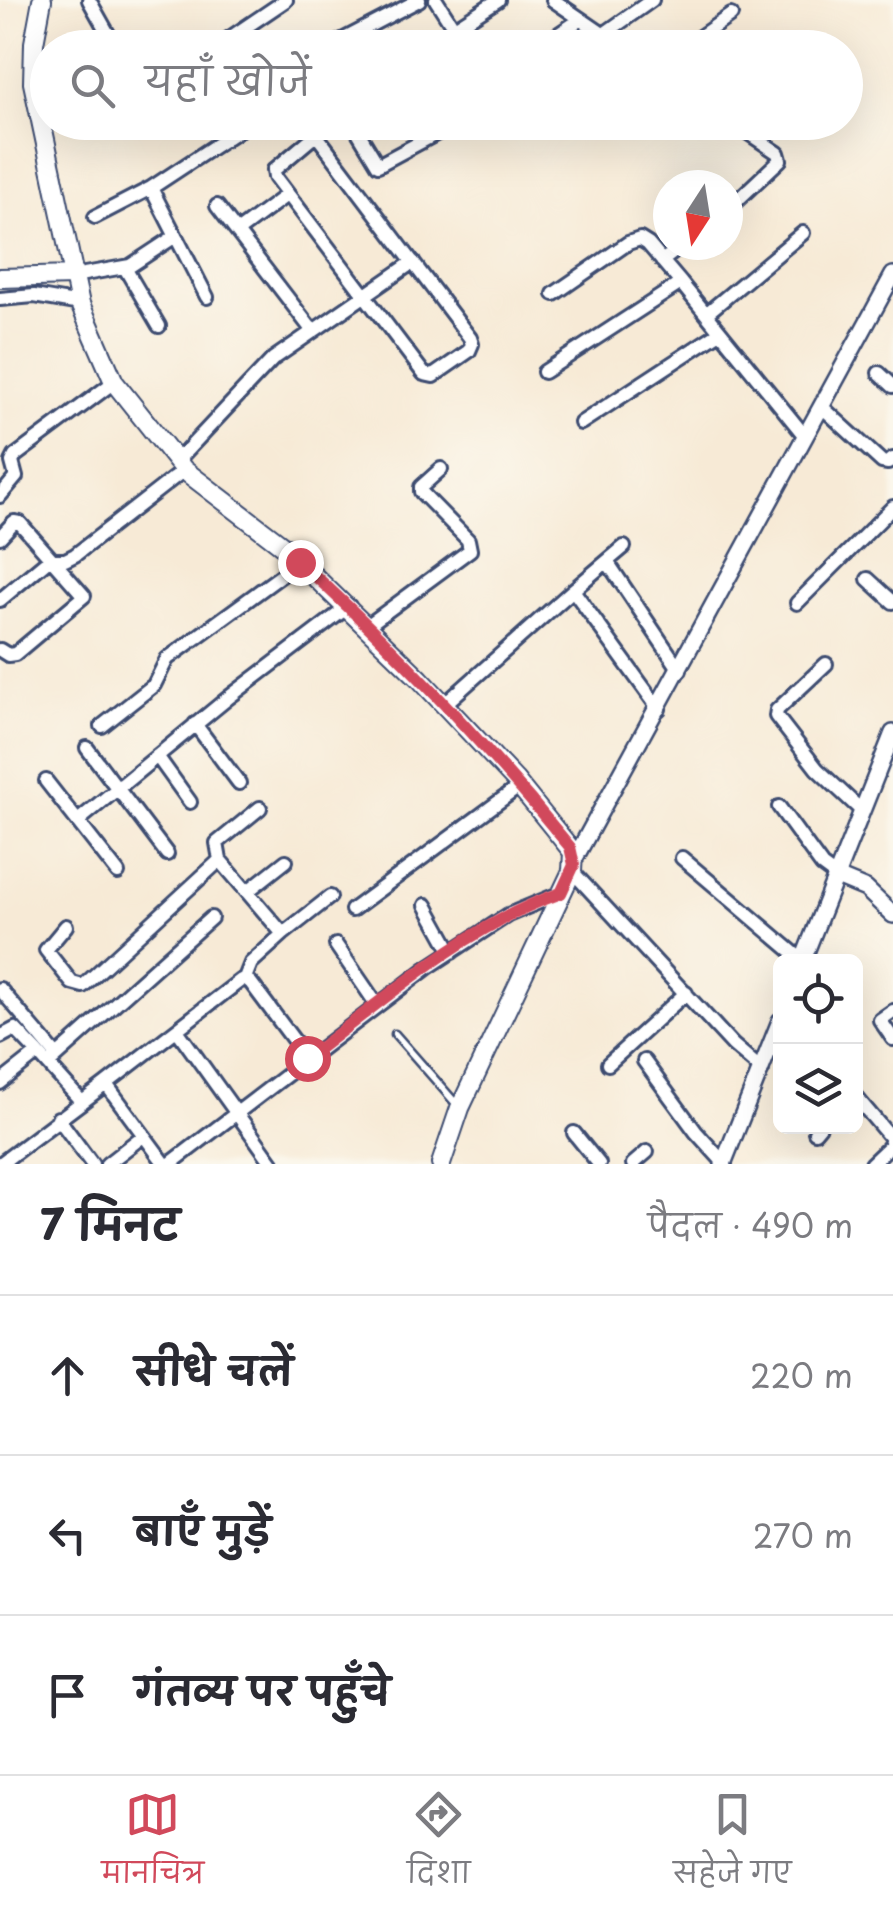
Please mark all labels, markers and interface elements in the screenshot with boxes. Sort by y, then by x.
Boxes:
search box [30,30,863,140]
text: यहाँ खोजें [145,51,311,108]
icon: search [65,58,120,113]
north arrow [653,170,743,260]
route end [278,540,324,586]
map controls [773,954,863,1134]
button: locate [773,954,863,1044]
route start [285,1036,331,1082]
button: layers [773,1044,863,1134]
text: 7 मिनट [40,1191,180,1254]
text: पैदल · 490 m [648,1201,853,1249]
text: सीधे चलें [135,1341,293,1398]
icon: ahead [40,1348,95,1403]
text: 220 m [750,1351,853,1399]
text: बाएँ मुड़ें [135,1501,271,1558]
icon: left [40,1508,95,1563]
text: 270 m [753,1511,853,1559]
text: गंतव्य पर पहुँचे [135,1661,390,1718]
icon: arrive [40,1668,95,1723]
tab: मानचित्र [101,1787,204,1904]
tab: दिशा [407,1787,471,1904]
tab: सहेजे गए [673,1787,792,1904]

